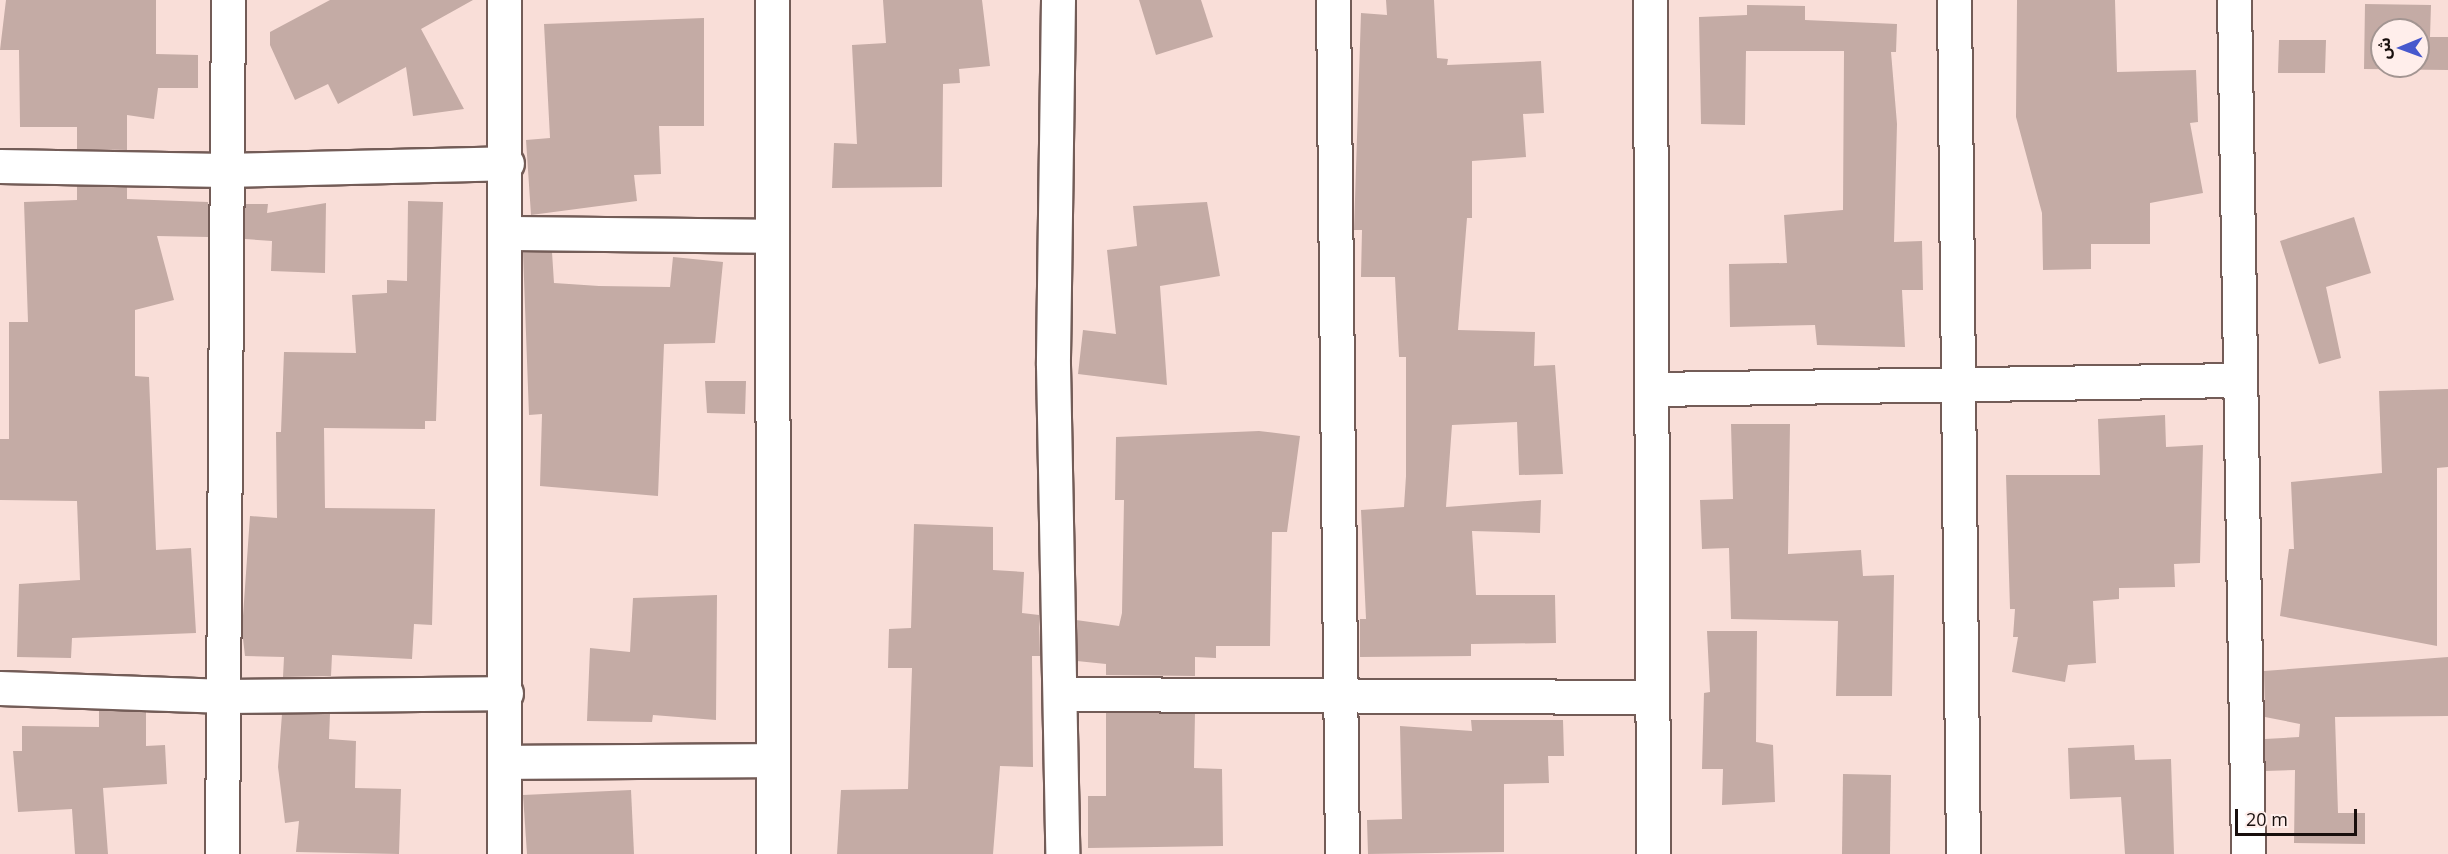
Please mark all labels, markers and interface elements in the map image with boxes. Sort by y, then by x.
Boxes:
north arrow [2370,18,2430,78]
text: ش [2373,37,2395,59]
scale bar [2238,797,2360,835]
text: 20 m [2246,807,2288,831]

